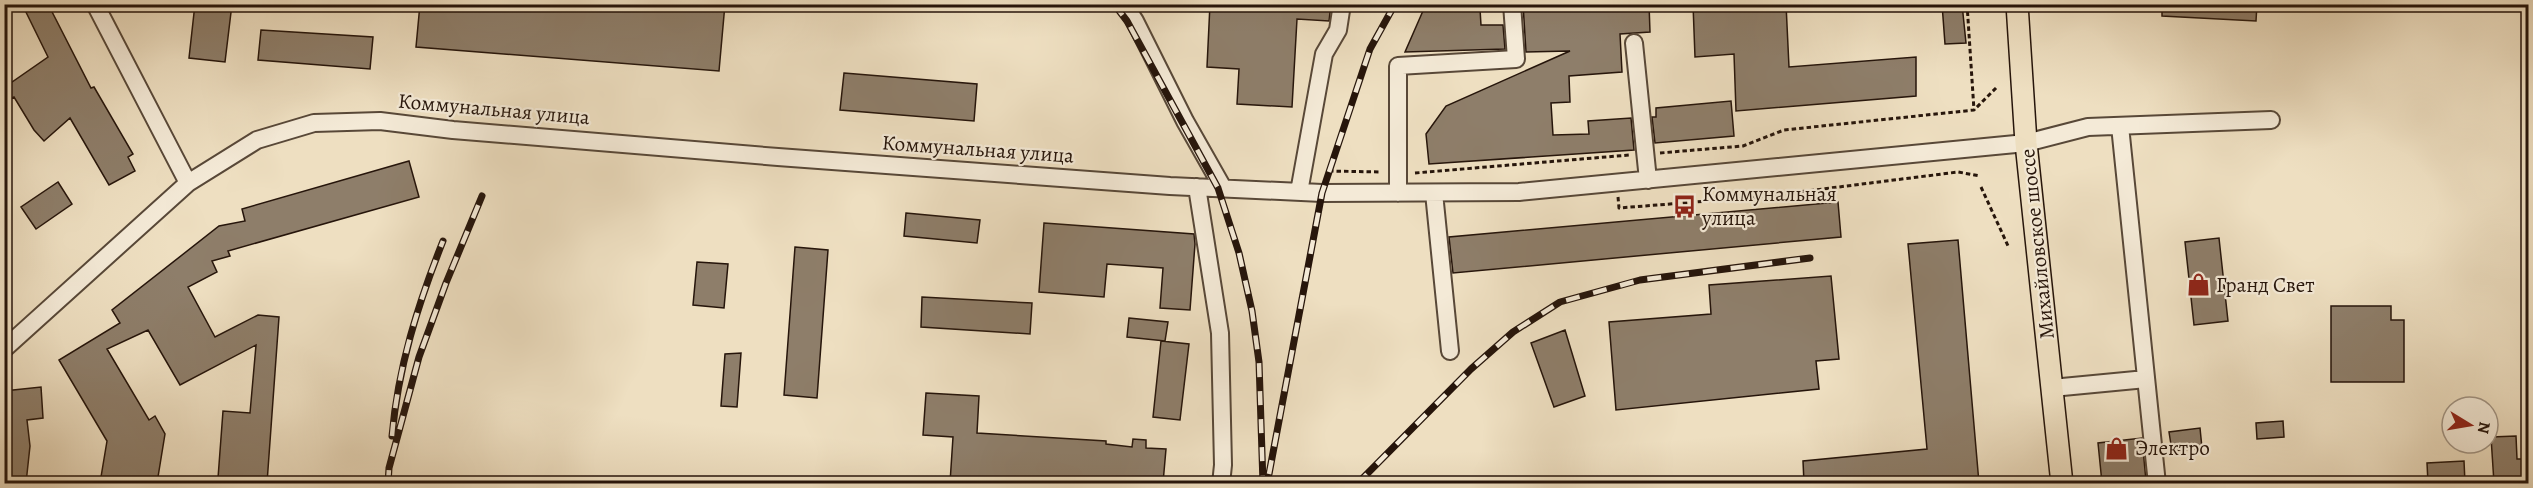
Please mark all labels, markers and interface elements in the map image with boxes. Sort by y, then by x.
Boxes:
street label: Коммунальная улица [397,87,591,131]
street label: Коммунальная улица [881,128,1075,170]
street label: Михайловское шоссе [2013,147,2061,341]
place label: Коммунальная улица [1701,180,1837,232]
bus stop icon: Коммунальная улица [1671,193,1697,219]
place label: Гранд Свет [2216,271,2315,299]
shop icon: Гранд Свет [2185,272,2211,298]
north arrow [2440,395,2500,455]
text: N [2472,420,2496,436]
place label: Электро [2135,434,2210,462]
shop icon: Электро [2104,435,2130,461]

